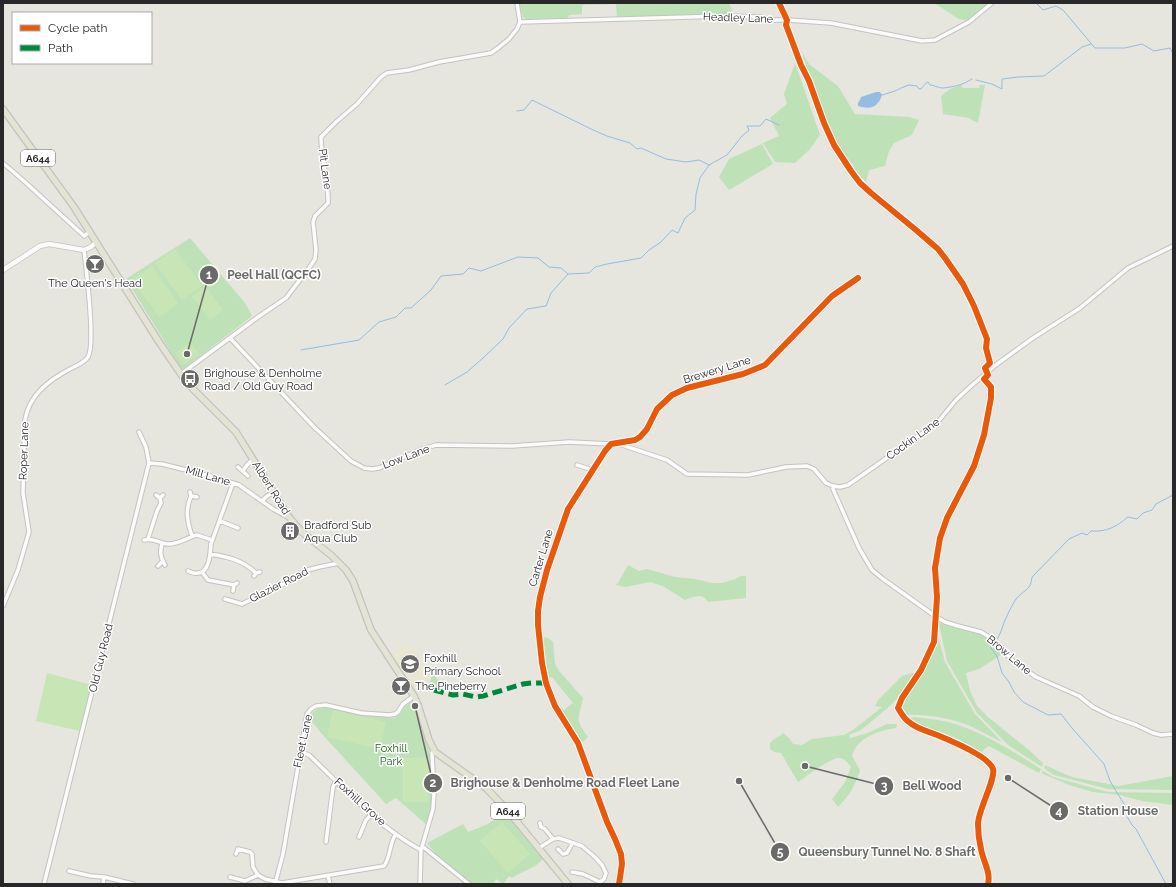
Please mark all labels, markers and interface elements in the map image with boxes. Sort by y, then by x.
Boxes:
street label: Headley Lane [703,10,774,26]
legend [12,12,152,64]
text: Cycle path [48,21,107,35]
text: Path [48,41,73,55]
street label: Pit Lane [316,148,334,191]
road number: A644 [21,150,55,166]
bar icon: The Queen's Head [84,253,106,275]
callout: Peel Hall (QCFC) [199,263,329,287]
text: 1 [206,268,212,282]
text: Peel Hall (QCFC) [227,268,321,282]
place label: The Queen's Head [48,277,142,290]
street label: Brewery Lane [682,353,753,386]
place label: Brighouse & Denholme Road / Old Guy Road [204,367,322,393]
bus stop icon: Brighouse & Denholme Road / Old Guy Road [179,368,201,390]
street label: Cockin Lane [884,415,943,463]
street label: Roper Lane [16,421,32,480]
street label: Low Lane [381,442,432,472]
street label: Albert Road [249,459,293,517]
street label: Mill Lane [184,463,232,489]
place label: Bradford Sub Aqua Club [304,519,372,545]
building icon: Bradford Sub Aqua Club [279,520,301,542]
street label: Carter Lane [526,527,556,588]
street label: Glazier Road [248,565,311,605]
street label: Old Guy Road [86,622,116,694]
street label: Brow Lane [984,633,1034,678]
place label: Foxhill Primary School [424,652,501,678]
school or university icon: Foxhill Primary School [399,653,421,675]
bar icon: The Pineberry [390,675,412,697]
place label: The Pineberry [415,680,486,693]
street label: Fleet Lane [291,713,315,769]
park label: Foxhill Park [375,742,407,768]
callout: Brighouse & Denholme Road Fleet Lane [423,771,688,795]
callout: Bell Wood [874,774,970,798]
street label: Foxhill Grove [331,775,389,829]
text: 2 [430,776,437,790]
text: Brighouse & Denholme Road Fleet Lane [451,776,679,790]
text: 3 [881,779,888,793]
text: Bell Wood [902,779,962,793]
callout: Station House [1049,799,1166,823]
road number: A644 [491,803,525,819]
text: 4 [1056,804,1063,818]
text: Station House [1078,804,1158,818]
callout: Queensbury Tunnel No. 8 Shaft [770,840,984,864]
text: 5 [777,845,784,859]
text: Queensbury Tunnel No. 8 Shaft [798,845,976,859]

